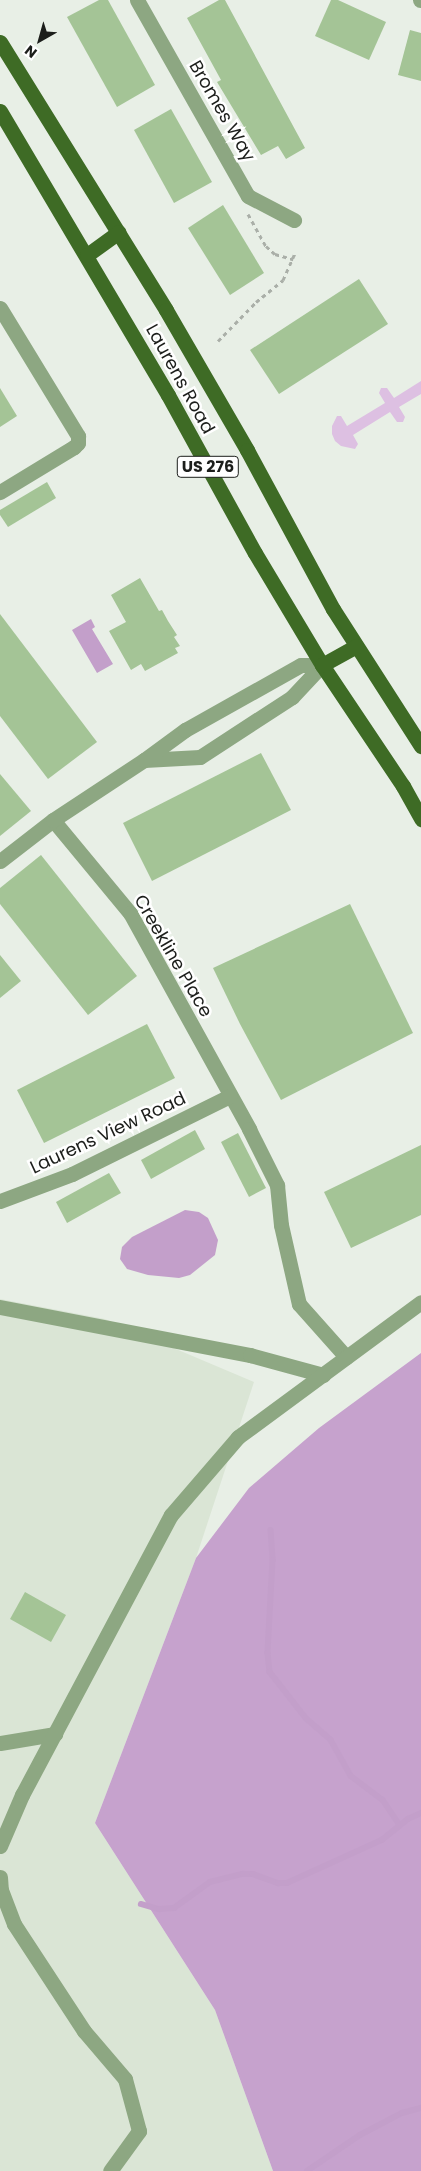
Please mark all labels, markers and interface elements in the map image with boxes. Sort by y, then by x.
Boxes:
north arrow [15,15,65,65]
text: N [20,41,41,63]
street label: Bromes Way [184,57,260,165]
street label: Laurens Road [141,320,219,438]
road number: US 276 [177,454,239,481]
street label: Creekline Place [129,891,217,1021]
street label: Laurens View Road [27,1087,189,1179]

